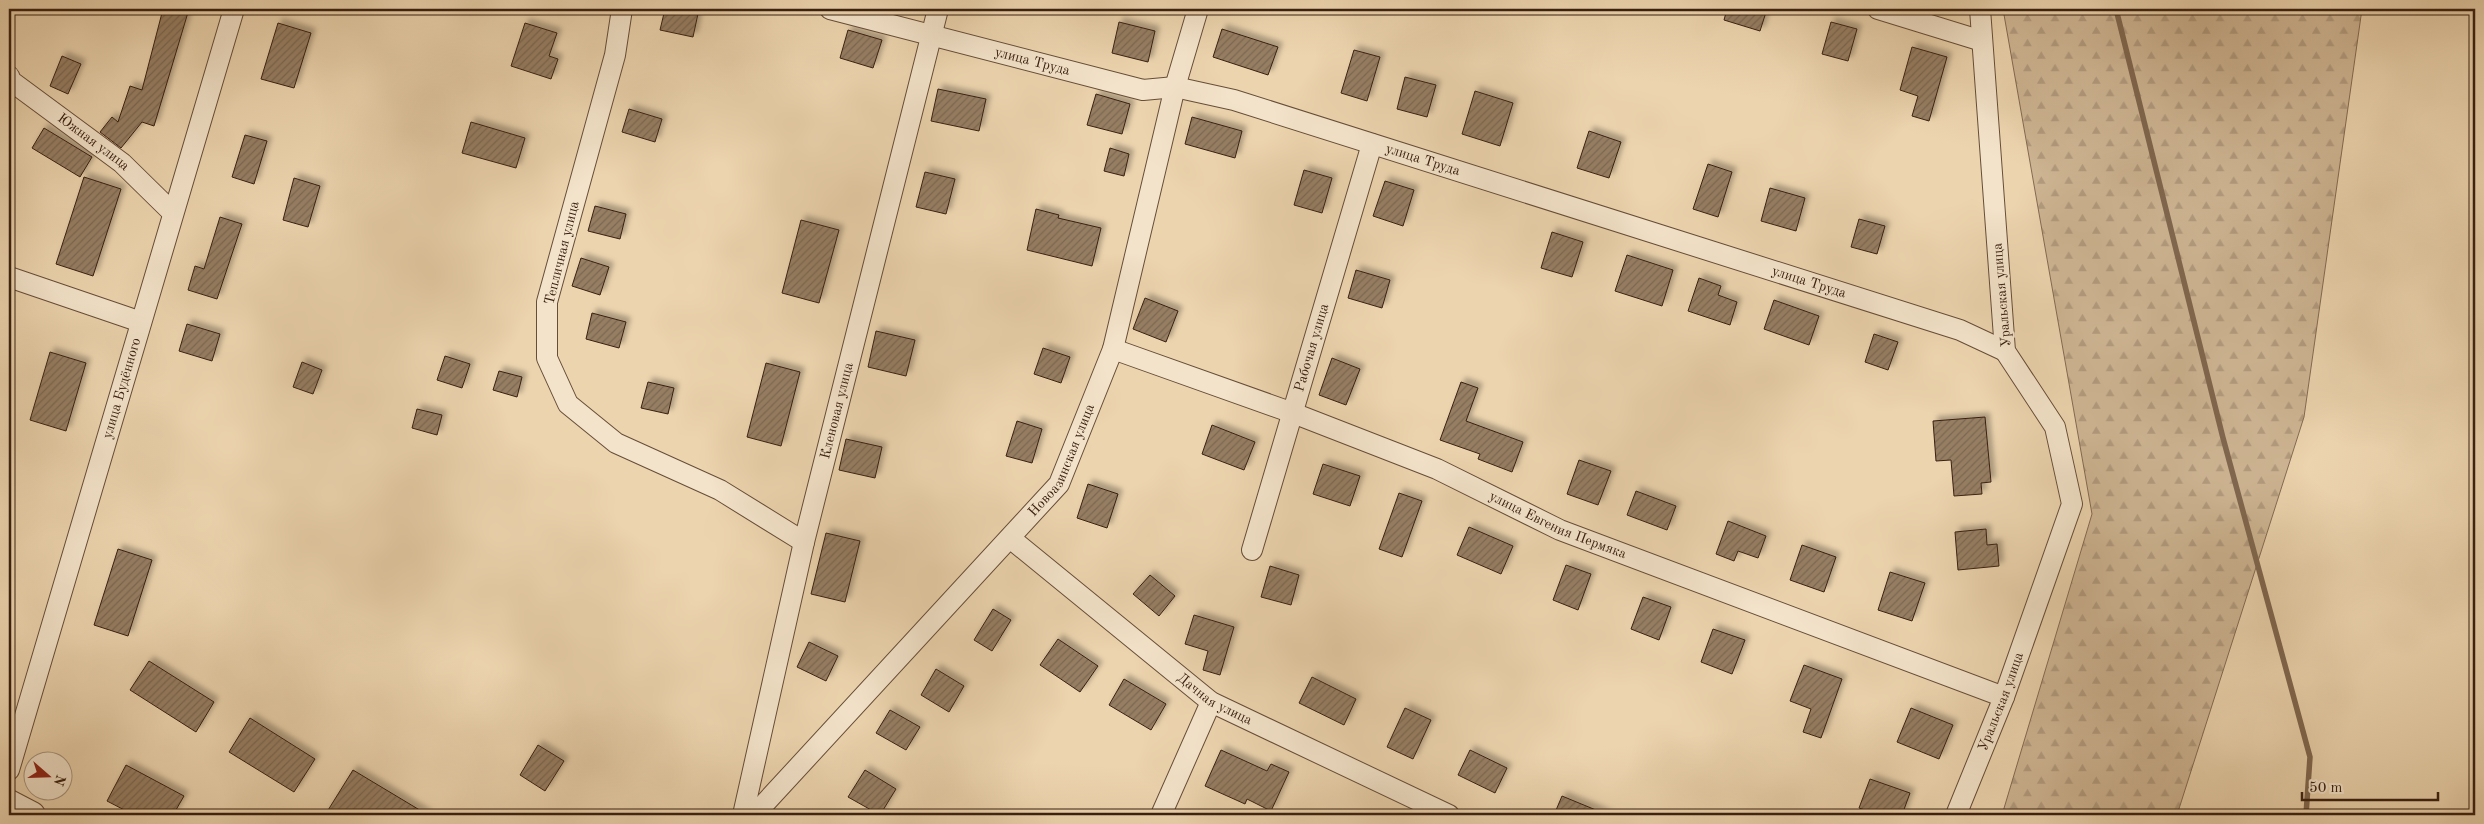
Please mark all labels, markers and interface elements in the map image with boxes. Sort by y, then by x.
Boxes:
street label: улица Труда [993,45,1072,78]
street label: Южная улица [55,111,132,173]
street label: улица Труда [1384,141,1462,178]
street label: Тепличная улица [542,200,582,306]
street label: Уральская улица [1990,242,2014,348]
street label: улица Труда [1770,264,1848,301]
street label: Рабочая улица [1292,302,1331,393]
street label: улица Будённого [100,336,143,440]
street label: Кленовая улица [818,361,856,461]
street label: Новоазинская улица [1026,402,1097,519]
street label: улица Евгения Пермяка [1487,489,1628,561]
street label: Уральская улица [1976,650,2026,753]
street label: Дачная улица [1174,670,1254,727]
north arrow [22,752,72,802]
scale bar [2302,769,2438,801]
text: N [51,773,68,788]
text: 50 m [2309,781,2343,796]

